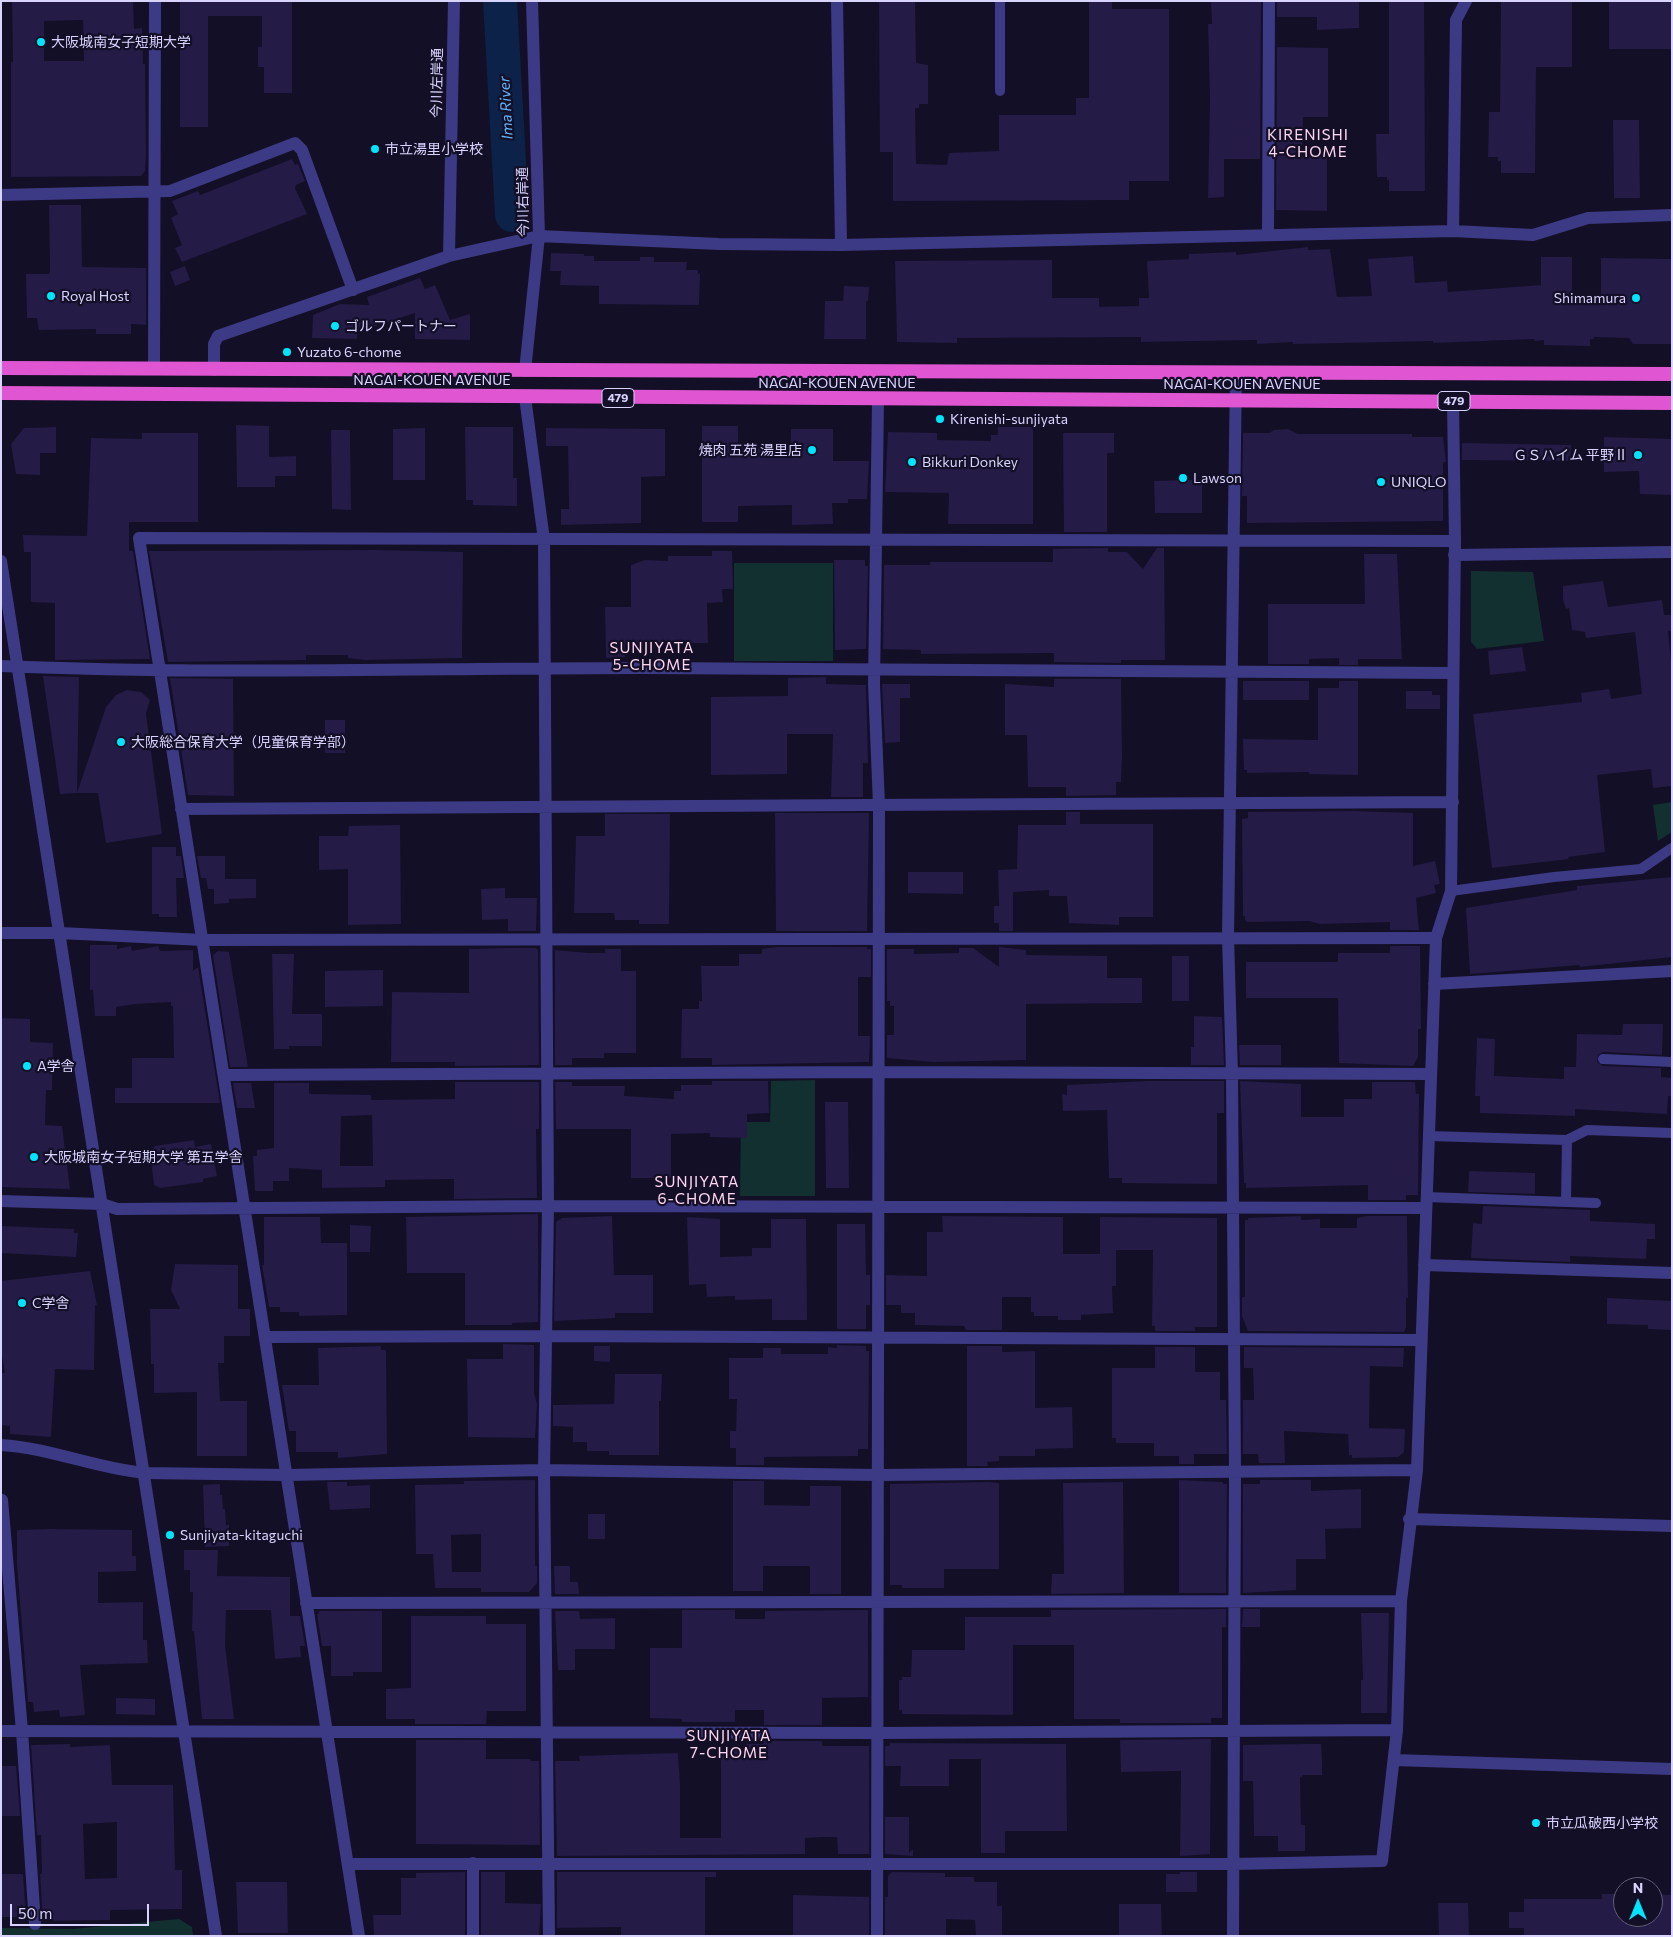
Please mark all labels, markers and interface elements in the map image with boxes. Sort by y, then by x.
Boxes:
place label: 大阪城南女子短期大学 [51,34,191,50]
marker: 大阪城南女子短期大学 [35,36,47,48]
street label: 今川左岸通 [428,48,446,118]
water label: Ima River [495,76,517,140]
district label: KIRENISHI 4-CHOME [1266,126,1350,161]
place label: 市立湯里小学校 [385,141,483,157]
marker: 市立湯里小学校 [369,143,381,155]
street label: 今川右岸通 [514,167,532,237]
place label: Royal Host [61,288,129,304]
marker: Royal Host [45,290,57,302]
place label: Shimamura [1554,290,1626,306]
marker: Shimamura [1630,292,1642,304]
place label: ゴルフパートナー [345,318,457,334]
marker: ゴルフパートナー [329,320,341,332]
place label: Yuzato 6-chome [297,344,401,360]
marker: Yuzato 6-chome [281,346,293,358]
street label: NAGAI-KOUEN AVENUE [353,372,511,388]
street label: NAGAI-KOUEN AVENUE [758,375,916,391]
street label: NAGAI-KOUEN AVENUE [1163,376,1321,392]
road number: 479 [602,388,634,408]
road number: 479 [1438,392,1470,411]
place label: Kirenishi-sunjiyata [950,411,1068,427]
marker: Kirenishi-sunjiyata [934,413,946,425]
place label: 焼肉 五苑 湯里店 [699,442,802,458]
marker: 焼肉 五苑 湯里店 [806,444,818,456]
place label: ＧＳハイム 平野Ⅱ [1513,447,1628,463]
marker: ＧＳハイム 平野Ⅱ [1632,449,1644,461]
place label: Bikkuri Donkey [922,454,1018,470]
marker: Bikkuri Donkey [906,456,918,468]
place label: Lawson [1193,470,1242,486]
marker: Lawson [1177,472,1189,484]
place label: UNIQLO [1391,474,1446,490]
marker: UNIQLO [1375,476,1387,488]
district label: SUNJIYATA 5-CHOME [608,639,696,674]
place label: 大阪総合保育大学（児童保育学部） [131,734,355,750]
marker: 大阪総合保育大学（児童保育学部） [115,736,127,748]
place label: A学舎 [37,1058,75,1074]
marker: A学舎 [21,1060,33,1072]
place label: 大阪城南女子短期大学 第五学舎 [44,1149,243,1165]
marker: 大阪城南女子短期大学 第五学舎 [28,1151,40,1163]
district label: SUNJIYATA 6-CHOME [653,1173,741,1208]
place label: C学舎 [32,1295,70,1311]
marker: C学舎 [16,1297,28,1309]
place label: Sunjiyata-kitaguchi [180,1527,303,1543]
marker: Sunjiyata-kitaguchi [164,1529,176,1541]
district label: SUNJIYATA 7-CHOME [685,1727,773,1762]
place label: 市立瓜破西小学校 [1546,1815,1658,1831]
marker: 市立瓜破西小学校 [1530,1817,1542,1829]
north arrow [1613,1877,1663,1927]
text: N [1633,1879,1643,1896]
scale bar [12,1894,151,1926]
text: 50 m [18,1904,52,1922]

